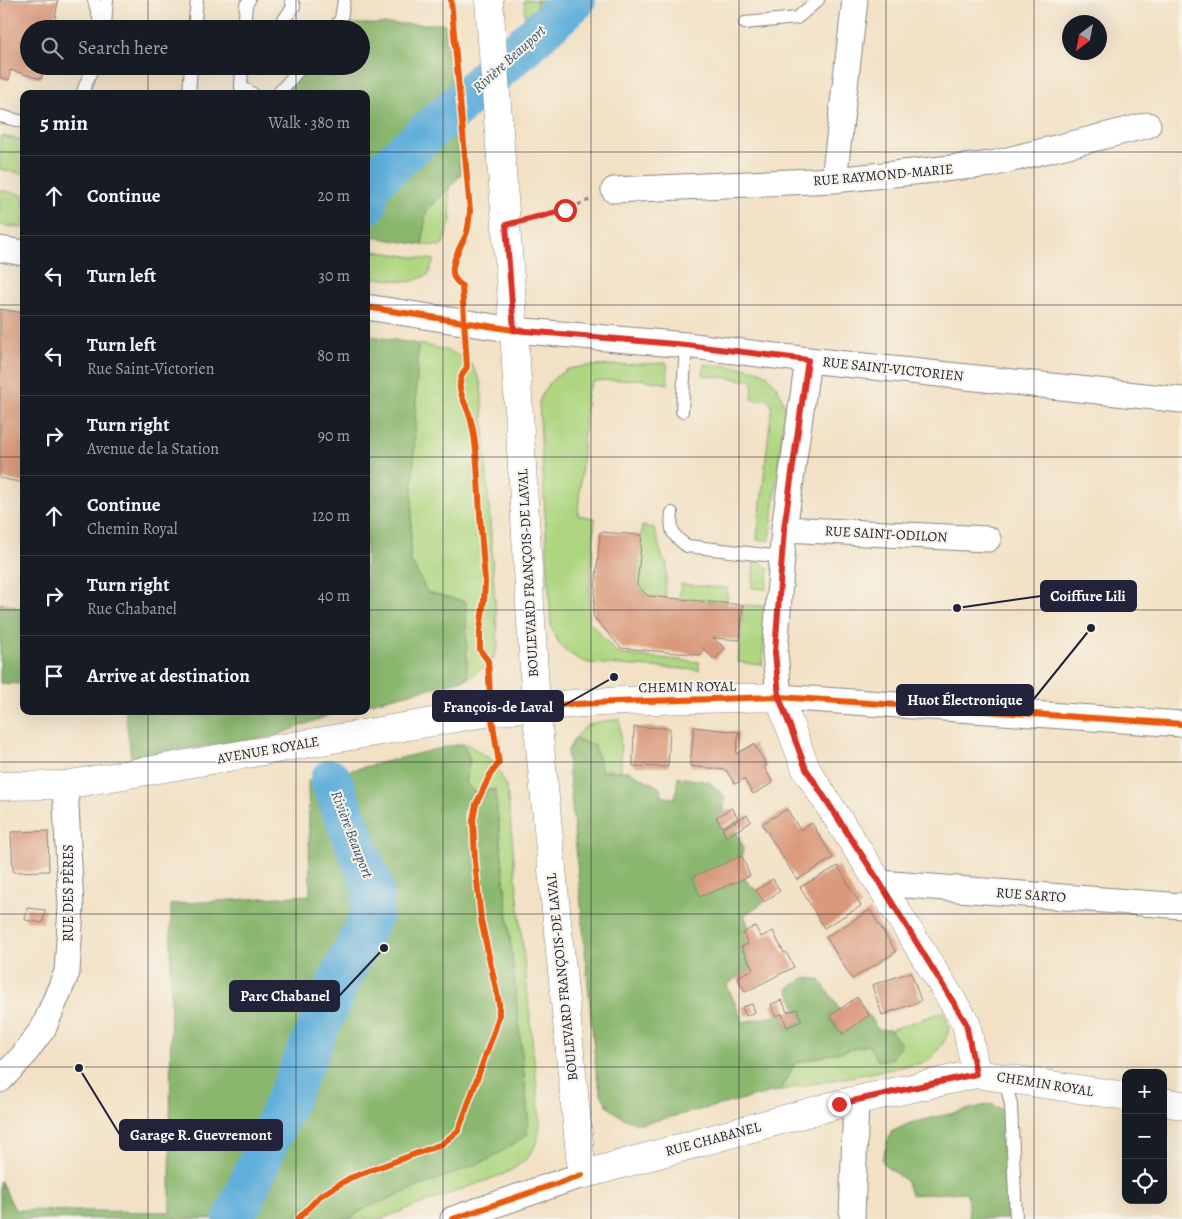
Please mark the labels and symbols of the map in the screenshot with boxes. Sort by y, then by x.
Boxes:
north arrow [1062,15,1107,60]
water label: Rivière Beauport [468,20,550,97]
street label: RUE RAYMOND-MARIE [812,159,954,191]
route start [554,199,577,222]
street label: RUE SAINT-VICTORIEN [822,352,964,386]
street label: BOULEVARD FRANÇOIS-DE LAVAL [513,467,543,678]
street label: RUE SAINT-ODILON [824,521,948,547]
callout: Coiffure Lili [1041,581,1136,611]
text: Coiffure Lili [1050,586,1126,606]
street label: CHEMIN ROYAL [638,677,737,697]
callout: Huot Électronique [897,685,1033,715]
text: Huot Électronique [907,690,1023,710]
callout: François-de Laval [433,691,563,721]
text: François-de Laval [443,697,553,717]
street label: AVENUE ROYALE [215,732,320,768]
water label: Rivière Beauport [326,788,378,881]
street label: RUE DES PÈRES [59,844,78,942]
street label: BOULEVARD FRANÇOIS-DE LAVAL [542,871,582,1082]
street label: RUE SARTO [995,883,1067,907]
callout: Parc Chabanel [230,981,339,1011]
text: Parc Chabanel [240,986,330,1006]
street label: CHEMIN ROYAL [995,1067,1095,1101]
route end [828,1093,851,1116]
street label: RUE CHABANEL [663,1117,764,1161]
callout: Garage R. Guevremont [120,1120,282,1150]
text: Garage R. Guevremont [130,1125,272,1145]

